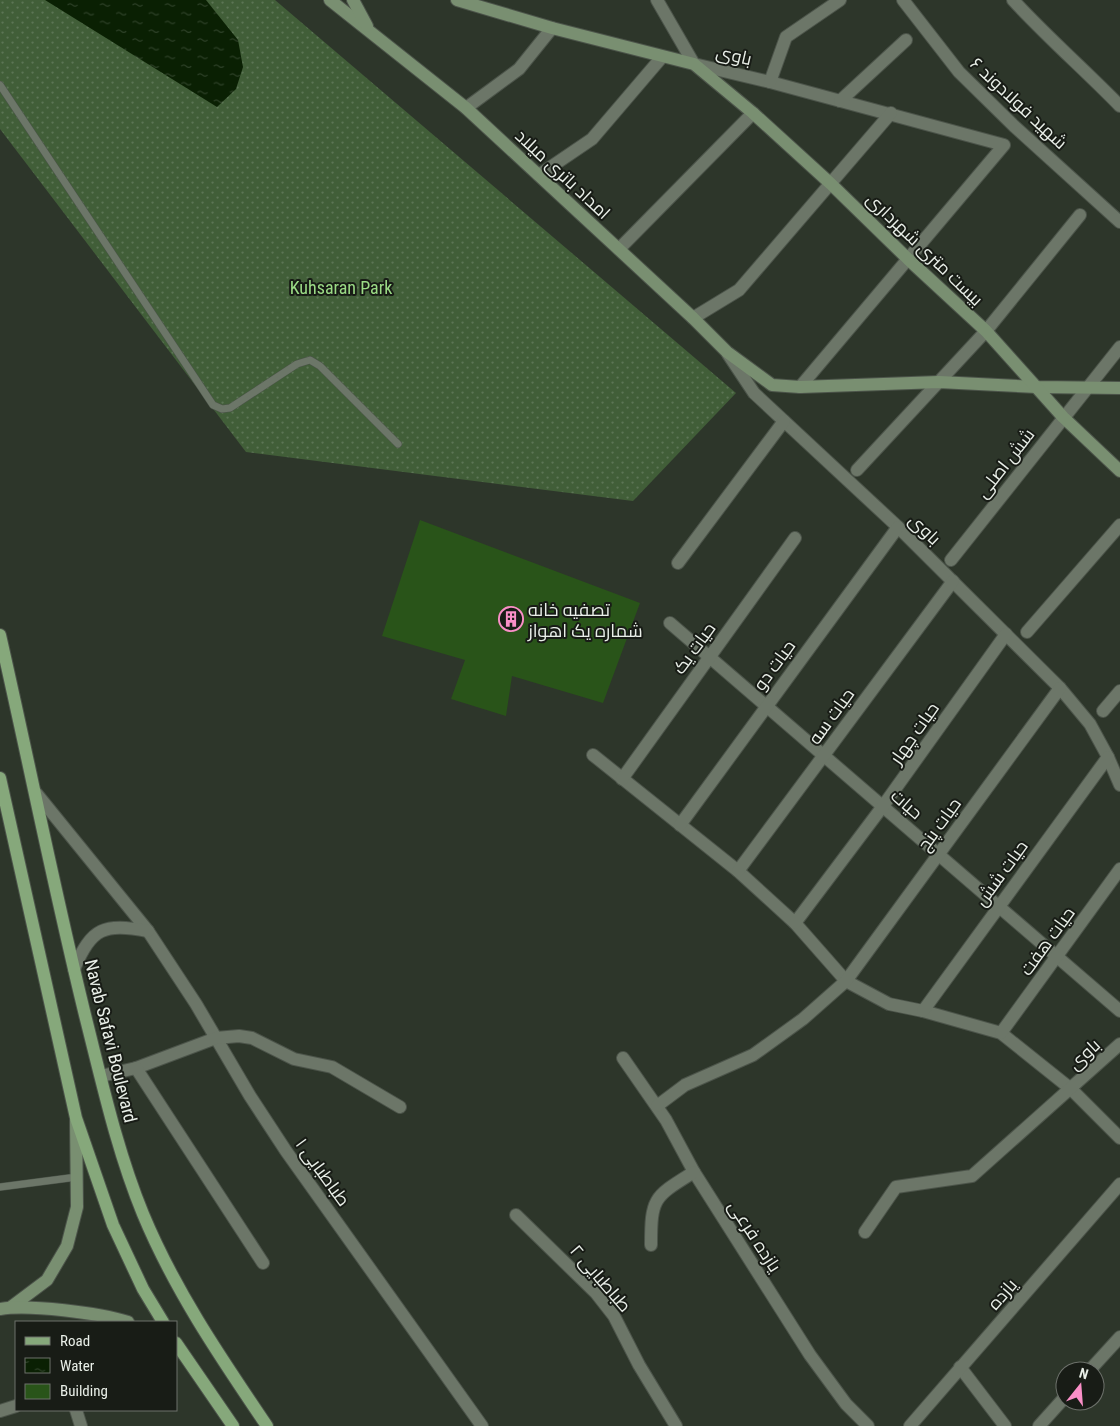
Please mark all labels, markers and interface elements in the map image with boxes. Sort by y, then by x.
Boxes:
street label: باوی [714,41,754,70]
street label: شهید فولادوند ۶ [966,53,1072,154]
street label: امداد باتری میلاد [511,125,615,224]
street label: بیست متری شهرداری [862,188,988,311]
park label: Kuhsaran Park [290,277,392,298]
street label: شش اصلی [971,424,1039,503]
street label: باوی [904,509,945,550]
place label: تصفیه خانه شماره یک اهواز [527,599,643,642]
building icon: تصفیه خانه شماره یک اهواز [498,606,524,632]
street label: حیات یک [668,618,720,678]
street label: حیات دو [749,636,800,695]
street label: حیات سه [804,684,858,748]
street label: حیات چهار [885,698,945,770]
street label: حیات [887,785,927,823]
street label: حیات پنج [913,793,967,856]
street label: حیات شش [970,836,1033,911]
street label: حیات هفت [1015,903,1079,979]
street label: Navab Safavi Boulevard [81,957,141,1125]
street label: باوی [1064,1034,1105,1075]
street label: طباطبایی ۱ [291,1134,355,1210]
street label: یازده فرعی [723,1196,786,1276]
street label: طباطبایی ۲ [565,1240,636,1317]
street label: یازده [983,1274,1022,1314]
legend [15,1321,178,1411]
text: Road [60,1332,90,1350]
text: Water [60,1357,95,1375]
north arrow [1055,1361,1105,1411]
text: N [1077,1365,1090,1382]
text: Building [60,1382,108,1400]

